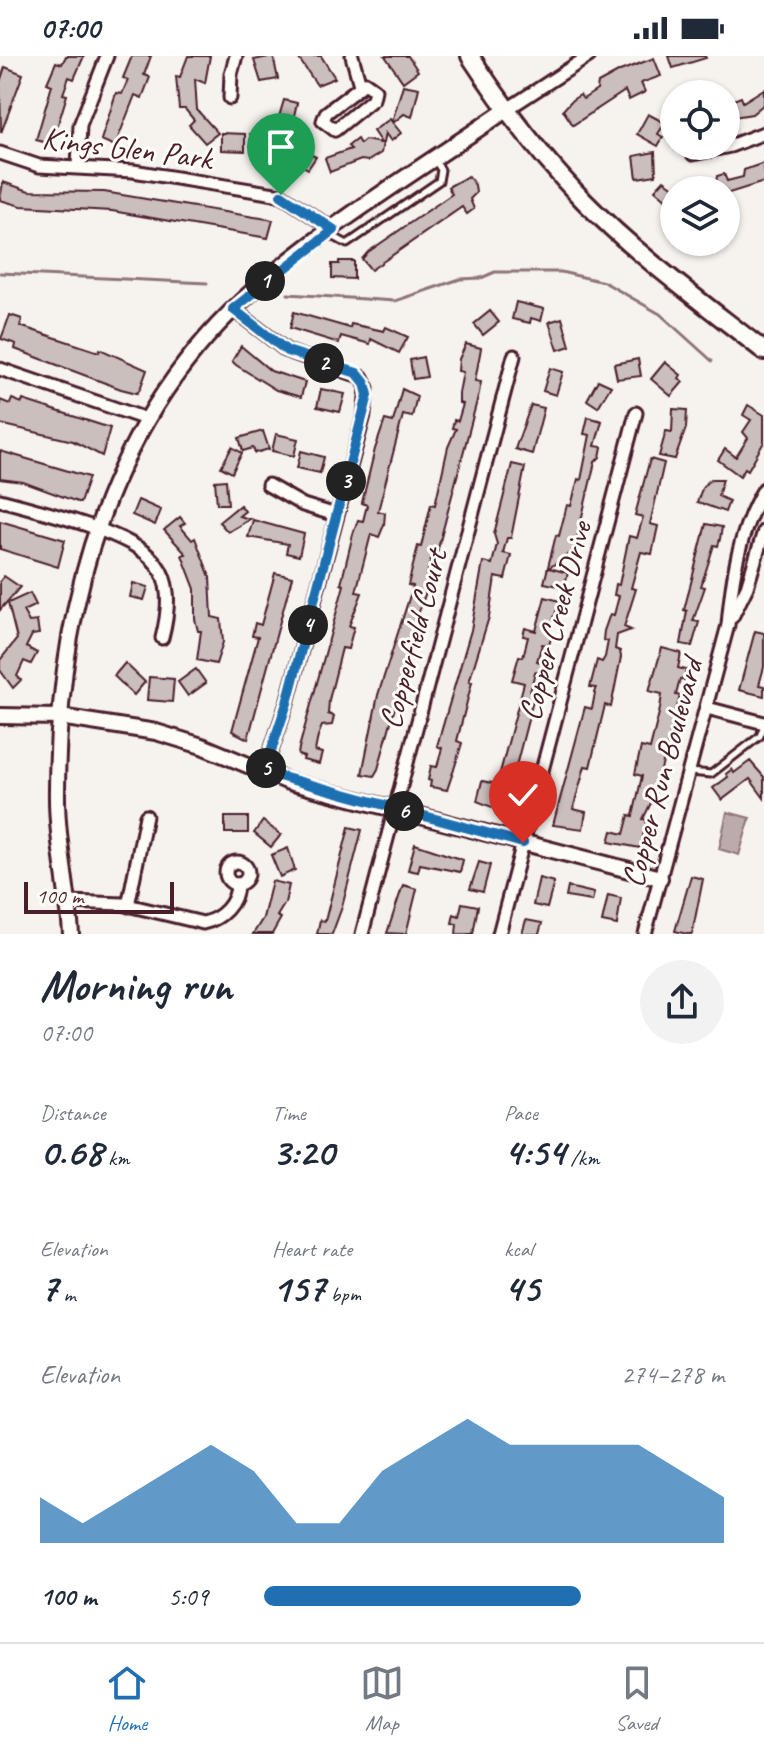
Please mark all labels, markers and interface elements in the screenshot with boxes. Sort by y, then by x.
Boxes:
text: 07:00 [40,9,100,47]
map controls [660,80,740,256]
button: locate [660,80,740,160]
pin [247,113,315,195]
street label: Kings Glen Park [40,117,216,179]
icon: arrive [259,125,303,169]
button: layers [660,176,740,256]
pin: 1 [245,261,285,301]
text: 1 [260,267,270,295]
pin: 2 [304,343,344,383]
text: 2 [319,349,329,377]
pin: 3 [326,461,366,501]
text: 3 [341,467,351,495]
street label: Copper Creek Drive [509,515,602,725]
street label: Copperfield Court [369,542,457,733]
pin: 4 [288,605,328,645]
text: 4 [303,611,313,639]
street label: Copper Run Boulevard [612,649,714,892]
pin: 5 [246,748,286,788]
text: 5 [261,754,271,782]
pin [489,761,557,843]
icon: check [501,773,545,817]
pin: 6 [384,791,424,831]
text: 6 [399,797,409,825]
scale bar [24,878,174,914]
text: 100 m [36,882,83,910]
text: Morning run [40,958,232,1013]
button: share [640,960,724,1044]
text: 07:00 [40,1016,92,1049]
text: Distance [40,1099,106,1127]
text: Time [272,1099,306,1127]
text: Pace [504,1099,538,1127]
text: 0.68 [40,1127,103,1177]
text: 3:20 [272,1127,334,1177]
text: 4:54 [504,1127,565,1177]
text: km [103,1144,130,1172]
text: /km [565,1144,599,1172]
text: Elevation [40,1235,108,1263]
text: Heart rate [272,1235,352,1263]
text: kcal [504,1235,533,1263]
text: 7 [40,1263,58,1313]
text: 157 [272,1263,325,1313]
text: 45 [504,1263,539,1313]
text: m [58,1280,76,1308]
text: bpm [325,1280,361,1308]
text: Elevation [40,1358,120,1391]
text: 274–278 m [621,1358,724,1391]
text: 100 m [40,1580,96,1613]
text: 5:09 [168,1580,208,1613]
tab: Home [105,1661,149,1737]
tab: Map [360,1661,404,1737]
tab: Saved [615,1661,659,1737]

